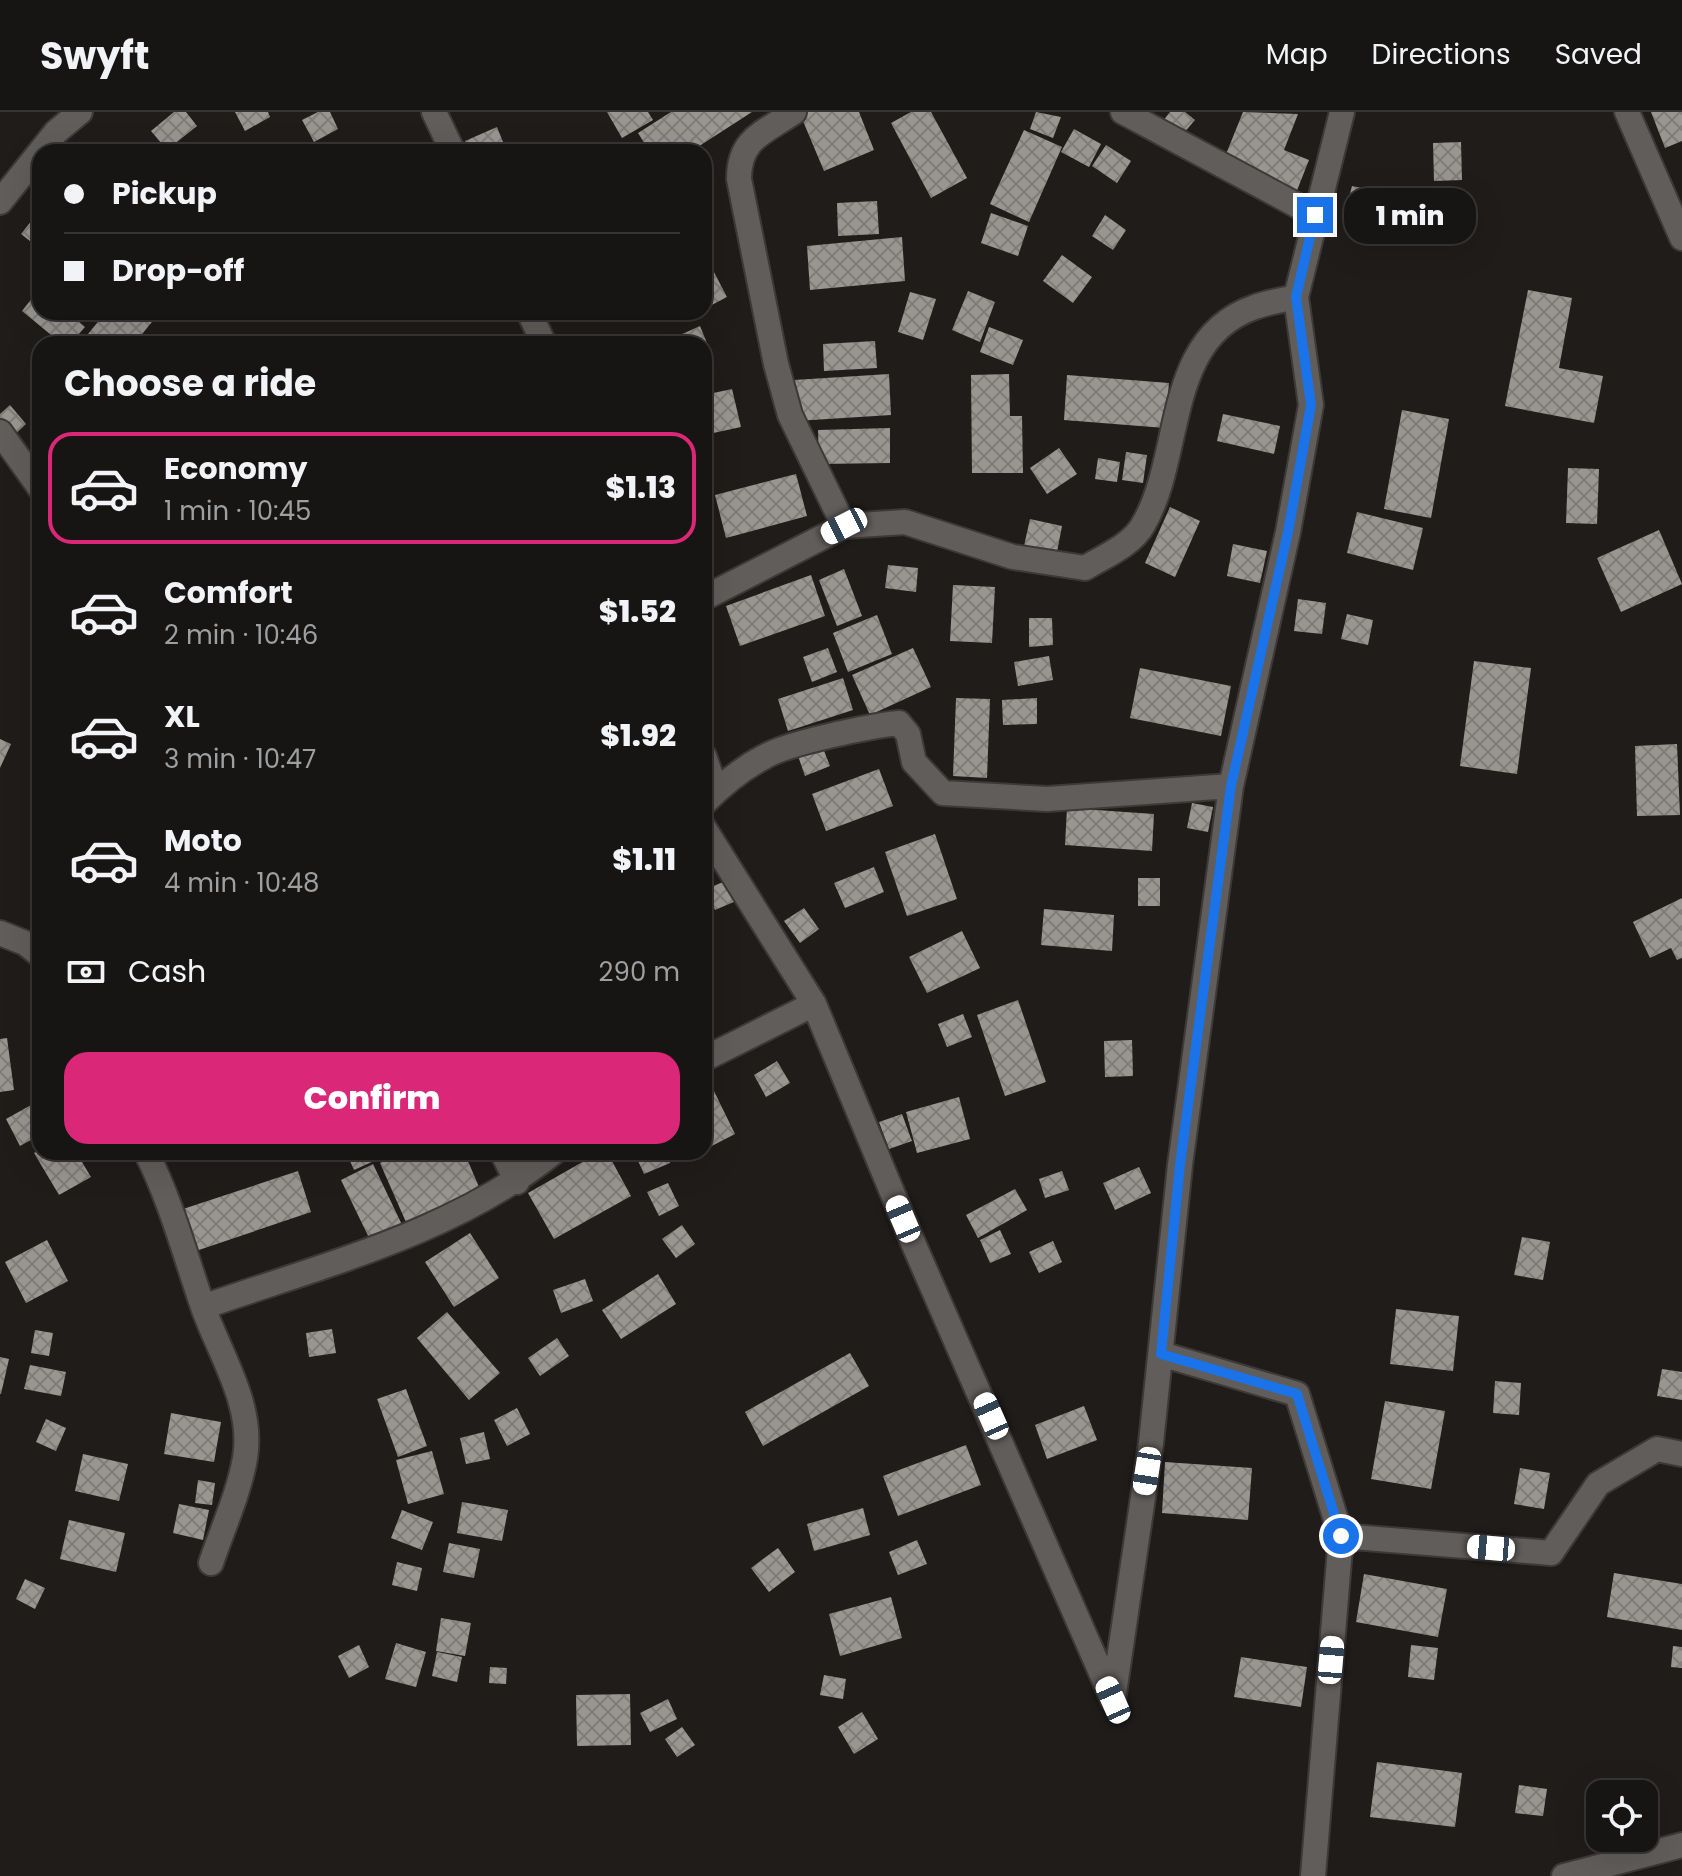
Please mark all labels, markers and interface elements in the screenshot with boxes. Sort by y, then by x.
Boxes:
text: Swyft [40,29,149,82]
text: Map [1266,35,1328,74]
text: Directions [1372,35,1511,74]
text: Saved [1555,35,1642,74]
text: Pickup [112,172,217,215]
callout: 1 min [1343,187,1475,243]
route end [1297,197,1333,233]
text: 1 min [1376,198,1444,234]
text: Drop-off [112,249,244,292]
text: Choose a ride [64,358,316,409]
text: Economy [164,447,308,490]
icon: car [68,452,140,524]
text: $1.13 [606,466,676,509]
text: 1 min · 10:45 [164,493,311,529]
car [817,504,871,548]
text: Comfort [164,571,293,614]
icon: car [68,576,140,648]
text: $1.52 [599,590,676,633]
text: 2 min · 10:46 [164,617,318,653]
text: XL [164,695,200,738]
icon: car [68,700,140,772]
text: $1.92 [600,714,676,757]
text: 3 min · 10:47 [164,741,316,777]
text: Moto [164,819,242,862]
icon: car [68,824,140,896]
text: $1.11 [612,838,676,881]
text: 4 min · 10:48 [164,865,319,901]
icon: cash [64,950,108,994]
text: Cash [128,950,206,993]
text: 290 m [599,954,680,990]
button: Confirm [64,1052,680,1144]
car [883,1192,923,1246]
car [970,1389,1012,1443]
car [1131,1445,1163,1497]
route start [1323,1518,1359,1554]
car [1466,1534,1516,1562]
car [1317,1635,1345,1685]
car [1092,1673,1134,1727]
map controls [1586,1780,1658,1852]
button: locate [1586,1780,1658,1852]

